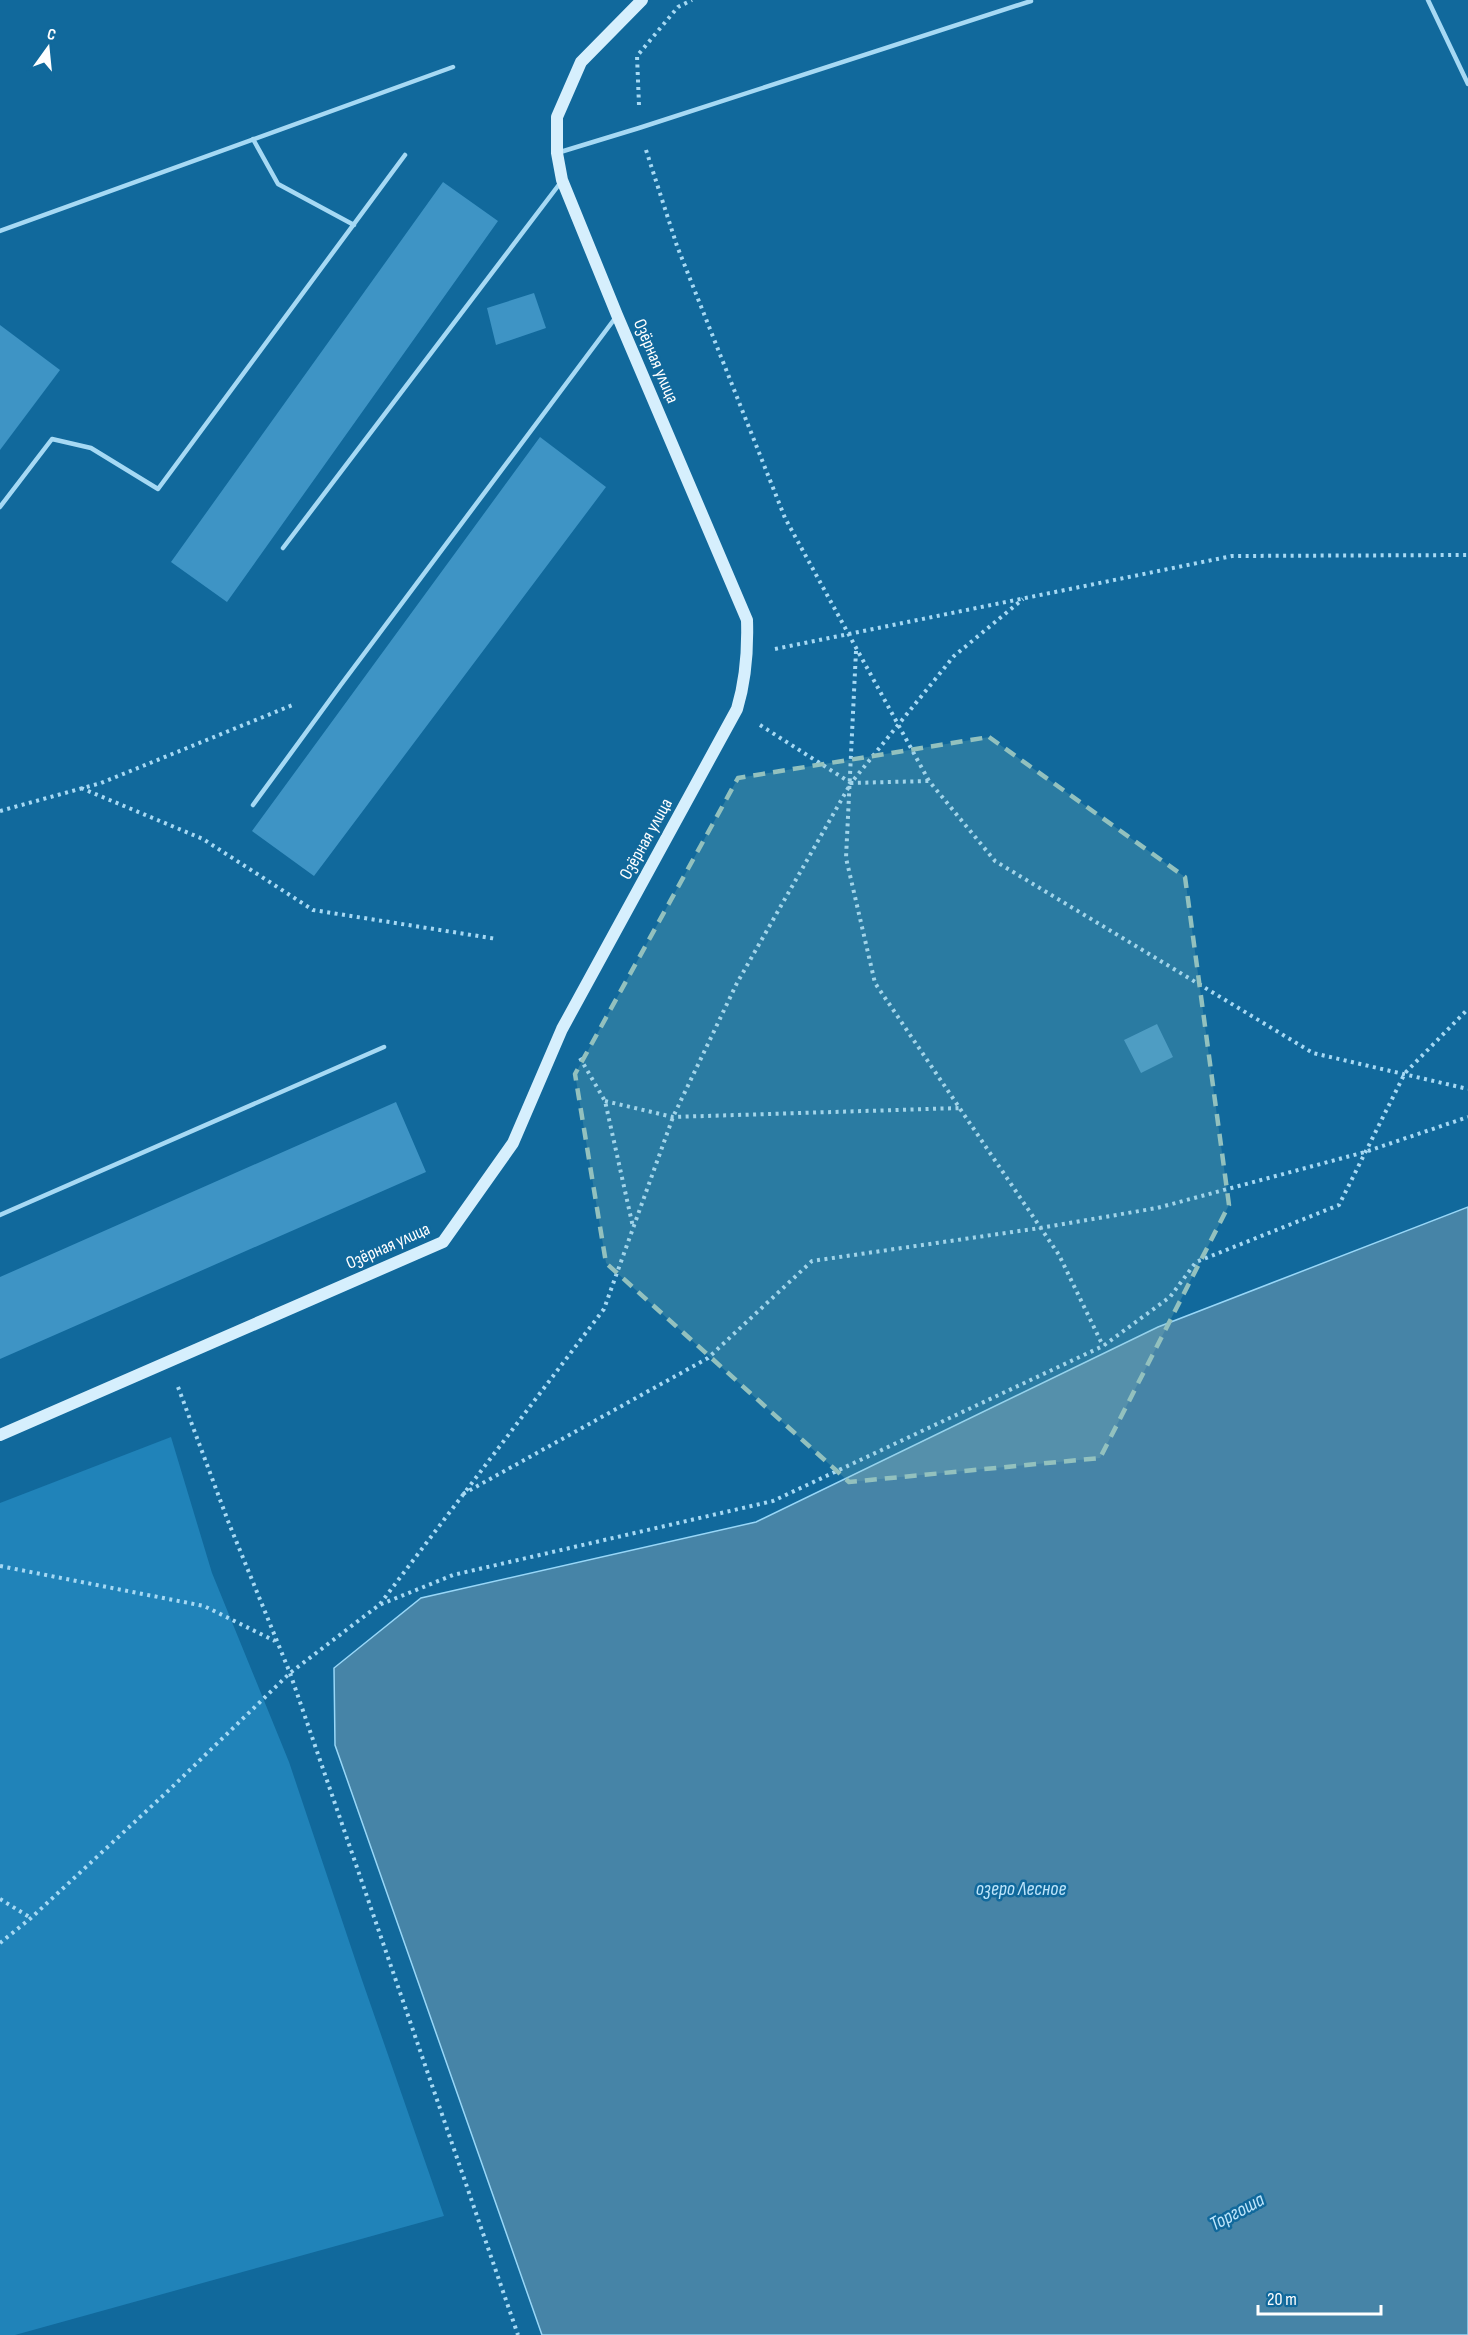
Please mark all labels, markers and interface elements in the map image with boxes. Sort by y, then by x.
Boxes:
north arrow [18,18,78,78]
text: С [45,25,58,45]
street label: Озёрная улица [629,316,683,406]
street label: Озёрная улица [615,795,677,883]
street label: Озёрная улица [343,1218,433,1274]
water label: озеро Лесное [976,1877,1066,1901]
water label: Торгоша [1205,2188,1269,2236]
scale bar [1258,2278,1381,2316]
text: 20 m [1267,2289,1297,2310]

